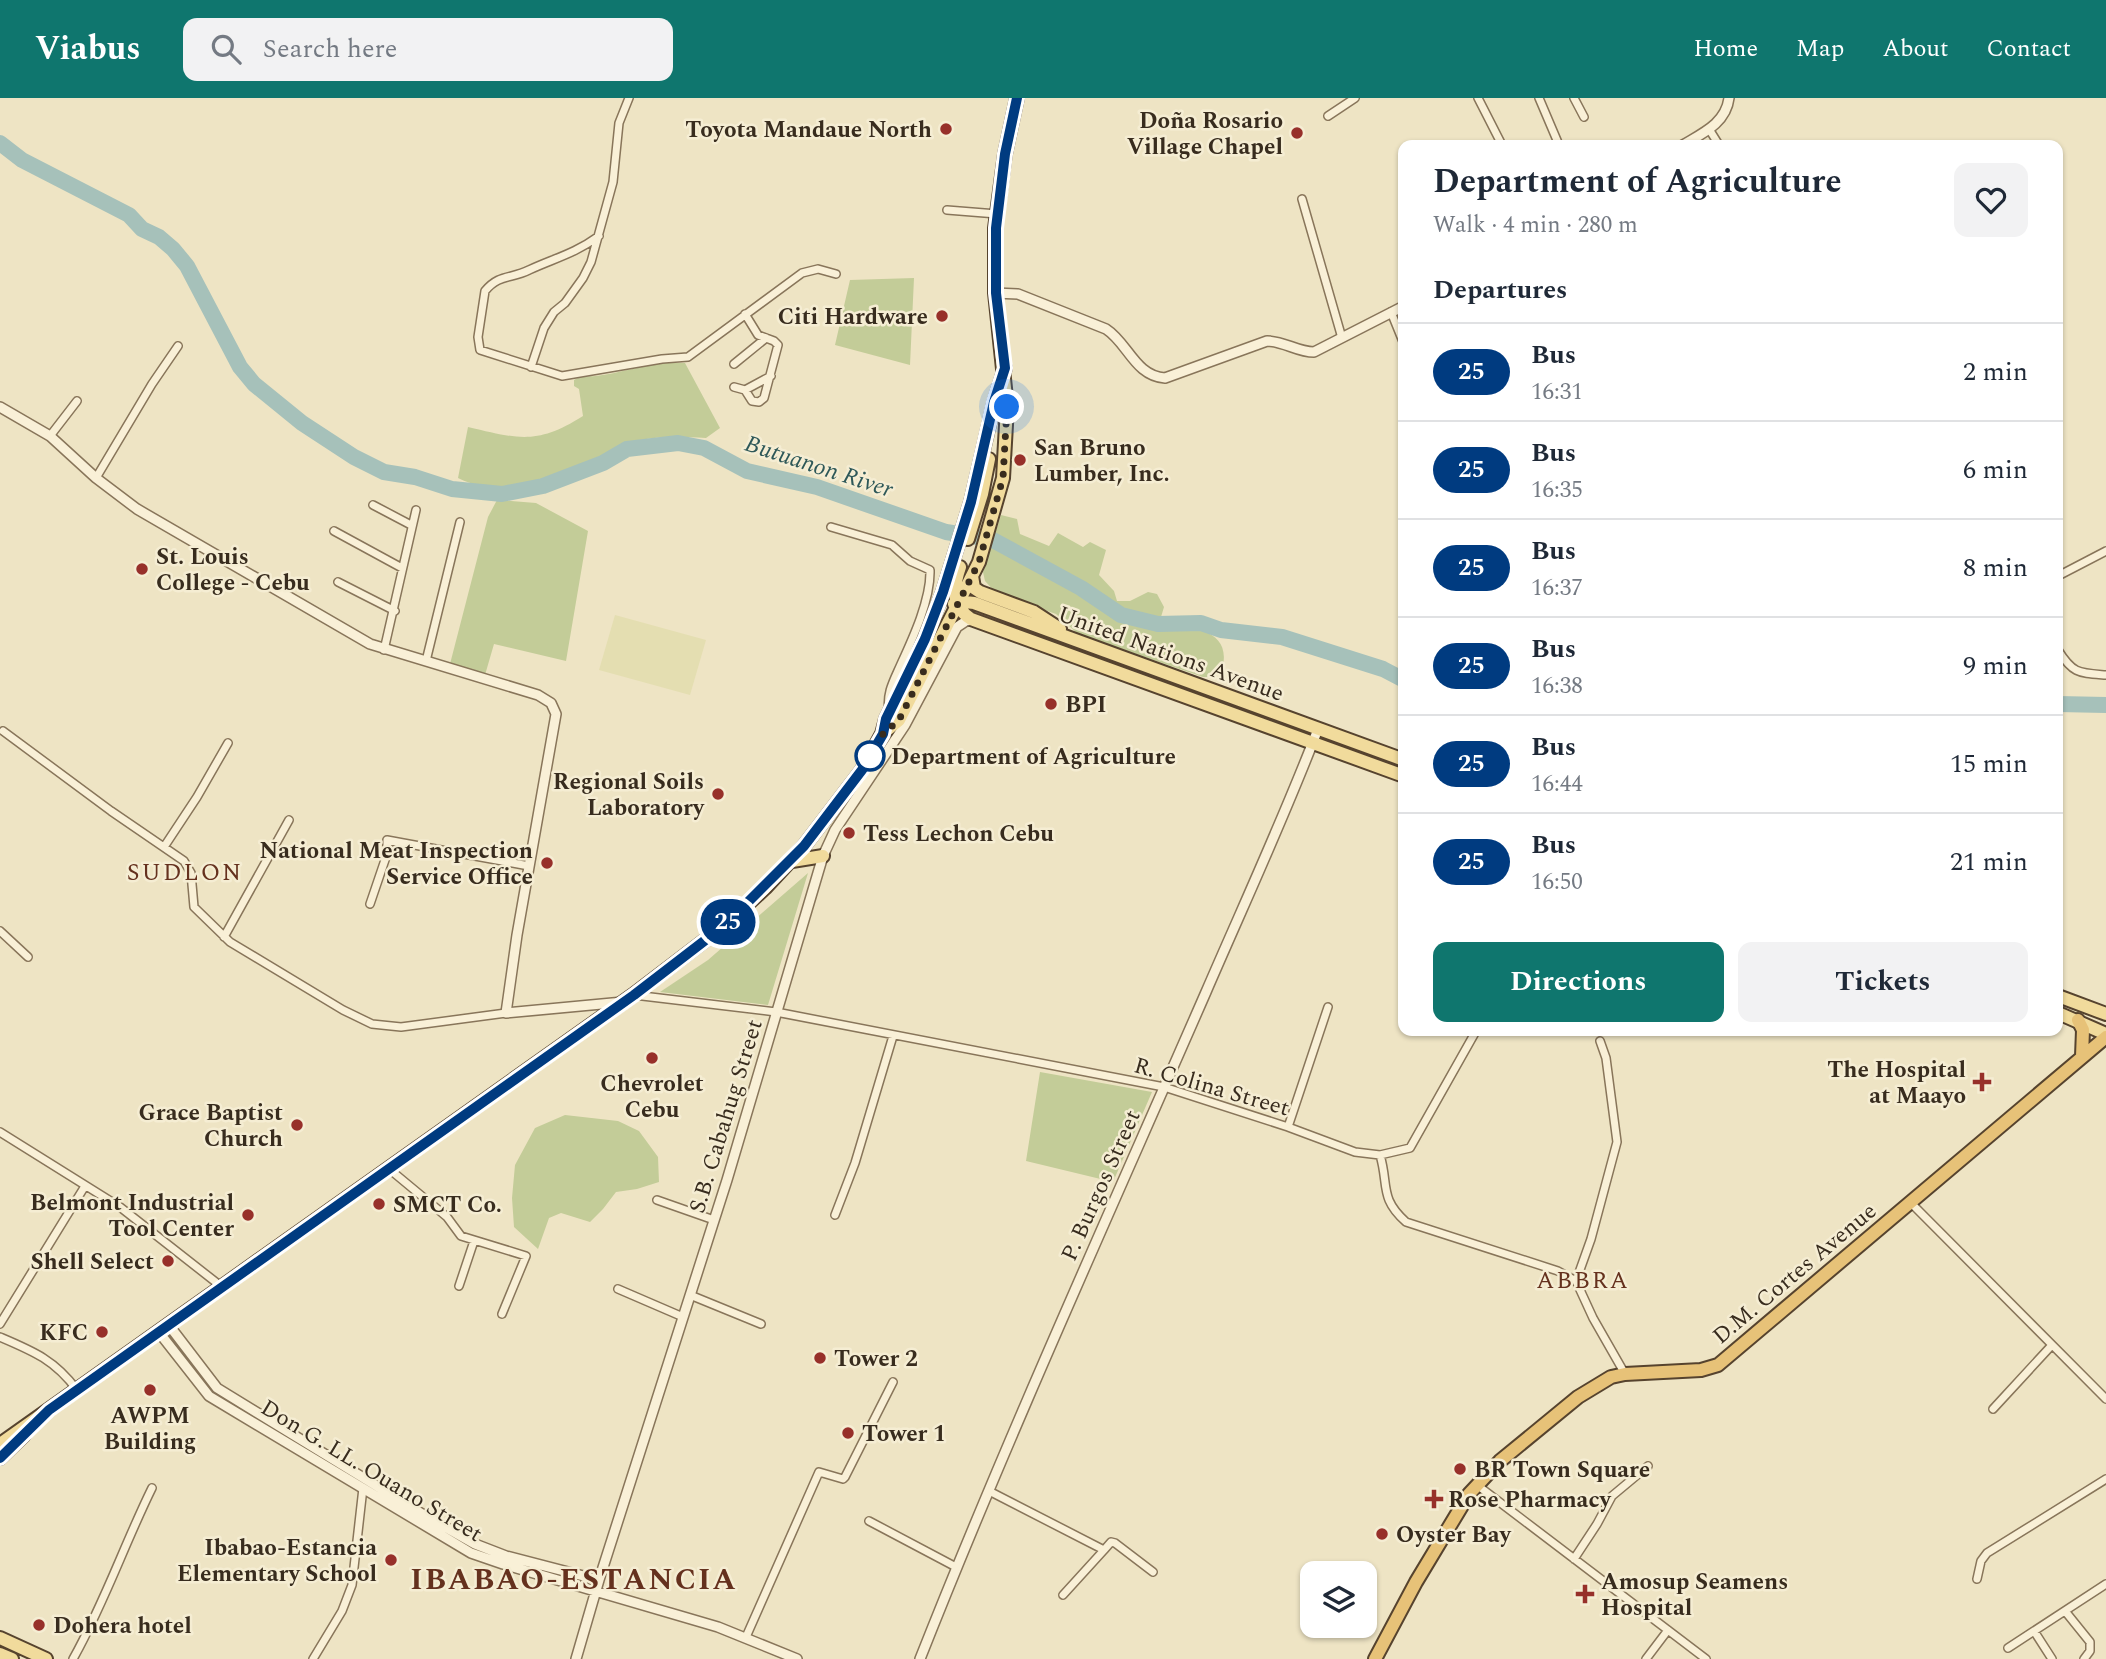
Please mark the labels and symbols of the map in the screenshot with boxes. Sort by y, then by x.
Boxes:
place label: Doña Rosario Village Chapel [1127,104,1283,165]
place label: Toyota Mandaue North [685,113,932,148]
marker: Toyota Mandaue North [938,121,954,137]
marker: Doña Rosario Village Chapel [1289,125,1305,141]
place label: Citi Hardware [778,300,928,335]
marker: Citi Hardware [934,308,950,324]
your location [989,389,1024,424]
water label: Butuanon River [740,426,898,508]
place label: San Bruno Lumber, Inc. [1034,431,1170,492]
marker: San Bruno Lumber, Inc. [1012,452,1028,468]
place label: St. Louis College - Cebu [156,540,310,601]
marker: St. Louis College - Cebu [134,561,150,577]
street label: United Nations Avenue [1052,597,1289,712]
place label: BPI [1065,688,1106,723]
marker: BPI [1043,696,1059,712]
place label: Department of Agriculture [891,740,1176,775]
marker: Department of Agriculture [855,741,885,771]
place label: Regional Soils Laboratory [553,765,705,826]
marker: Regional Soils Laboratory [710,786,726,802]
place label: Tess Lechon Cebu [863,817,1054,852]
marker: Tess Lechon Cebu [841,825,857,841]
place label: National Meat Inspection Service Office [260,834,533,895]
district label: SUDLON [127,855,243,891]
marker: National Meat Inspection Service Office [539,855,555,871]
line badge: 25 [696,899,760,945]
street label: S.B. Cabahug Street [680,1015,773,1218]
street label: R. Colina Street [1130,1049,1294,1126]
marker: Chevrolet Cebu [644,1050,660,1066]
place label: The Hospital at Maayo [1827,1053,1966,1114]
place label: Chevrolet Cebu [600,1067,704,1128]
marker: The Hospital at Maayo [1972,1072,1992,1092]
place label: Grace Baptist Church [138,1096,283,1157]
street label: P. Burgos Street [1052,1104,1150,1267]
marker: Grace Baptist Church [289,1117,305,1133]
place label: Belmont Industrial Tool Center [30,1186,234,1247]
place label: SMCT Co. [393,1188,502,1223]
street label: D.M. Cortes Avenue [1705,1195,1885,1354]
marker: SMCT Co. [371,1196,387,1212]
marker: Belmont Industrial Tool Center [240,1207,256,1223]
place label: Shell Select [30,1245,154,1280]
marker: Shell Select [160,1253,176,1269]
district label: ABBRA [1536,1263,1630,1299]
place label: KFC [39,1316,88,1351]
marker: KFC [94,1324,110,1340]
place label: Tower 2 [834,1342,918,1377]
marker: Tower 2 [812,1350,828,1366]
marker: AWPM Building [142,1382,158,1398]
street label: Don G. LL. Ouano Street [254,1391,489,1552]
place label: AWPM Building [104,1399,196,1460]
place label: Tower 1 [862,1417,946,1452]
marker: Tower 1 [840,1425,856,1441]
place label: BR Town Square [1474,1453,1650,1488]
marker: BR Town Square [1452,1461,1468,1477]
place label: Rose Pharmacy [1448,1483,1612,1518]
marker: Rose Pharmacy [1426,1491,1442,1507]
place label: Oyster Bay [1396,1518,1512,1553]
marker: Oyster Bay [1374,1526,1390,1542]
place label: Ibabao-Estancia Elementary School [177,1531,377,1592]
marker: Ibabao-Estancia Elementary School [383,1552,399,1568]
district label: IBABAO-ESTANCIA [410,1557,738,1603]
place label: Amosup Seamens Hospital [1601,1565,1788,1626]
marker: Amosup Seamens Hospital [1575,1584,1595,1604]
place label: Dohera hotel [53,1609,192,1644]
marker: Dohera hotel [31,1617,47,1633]

